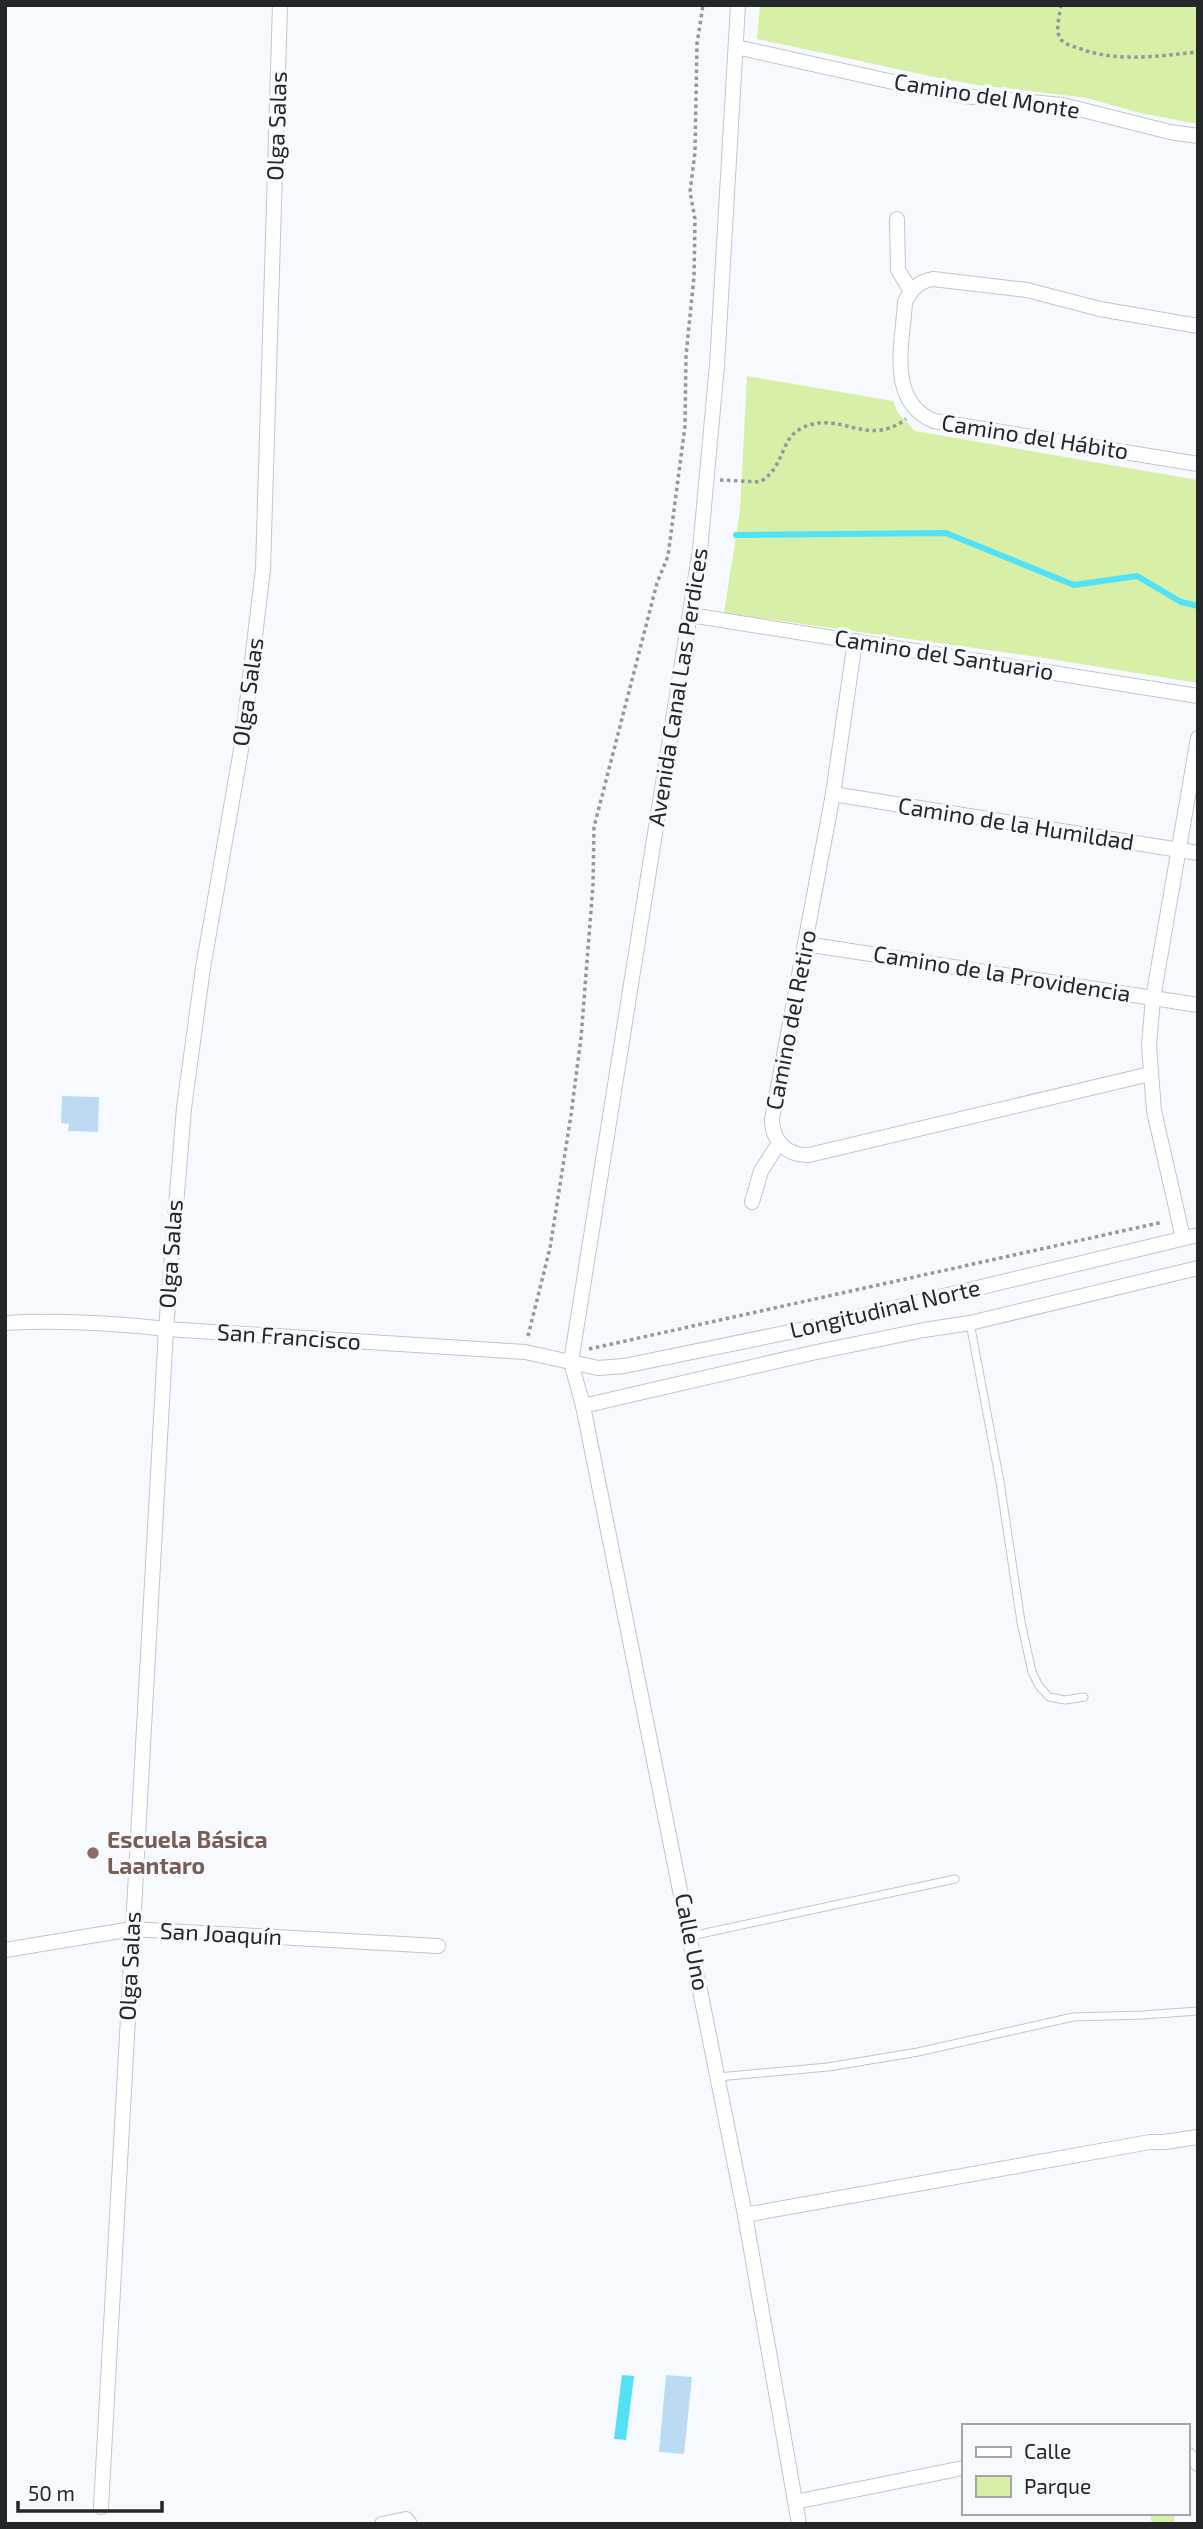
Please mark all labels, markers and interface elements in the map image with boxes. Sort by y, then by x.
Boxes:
street label: Camino del Monte [892,66,1082,124]
street label: Olga Salas [260,71,292,181]
street label: Camino del Hábito [940,407,1131,465]
street label: Avenida Canal Las Perdices [641,546,713,828]
street label: Camino del Santuario [833,623,1056,685]
street label: Olga Salas [226,636,268,748]
street label: Camino de la Humildad [896,791,1136,855]
street label: Camino del Retiro [759,927,821,1112]
street label: Camino de la Providencia [871,939,1133,1007]
street label: Olga Salas [152,1198,188,1309]
street label: Longitudinal Norte [787,1273,983,1344]
street label: San Francisco [216,1317,362,1355]
place label: Escuela Básica Laantaro [107,1825,268,1879]
marker: Escuela Básica Laantaro [85,1845,101,1861]
street label: Calle Uno [670,1891,716,1993]
street label: Olga Salas [112,1911,146,2021]
street label: San Joaquín [159,1916,283,1950]
legend [962,2424,1189,2515]
text: Calle [1024,2438,1071,2463]
scale bar [18,2470,161,2514]
text: Parque [1024,2473,1091,2498]
text: 50 m [28,2480,75,2505]

